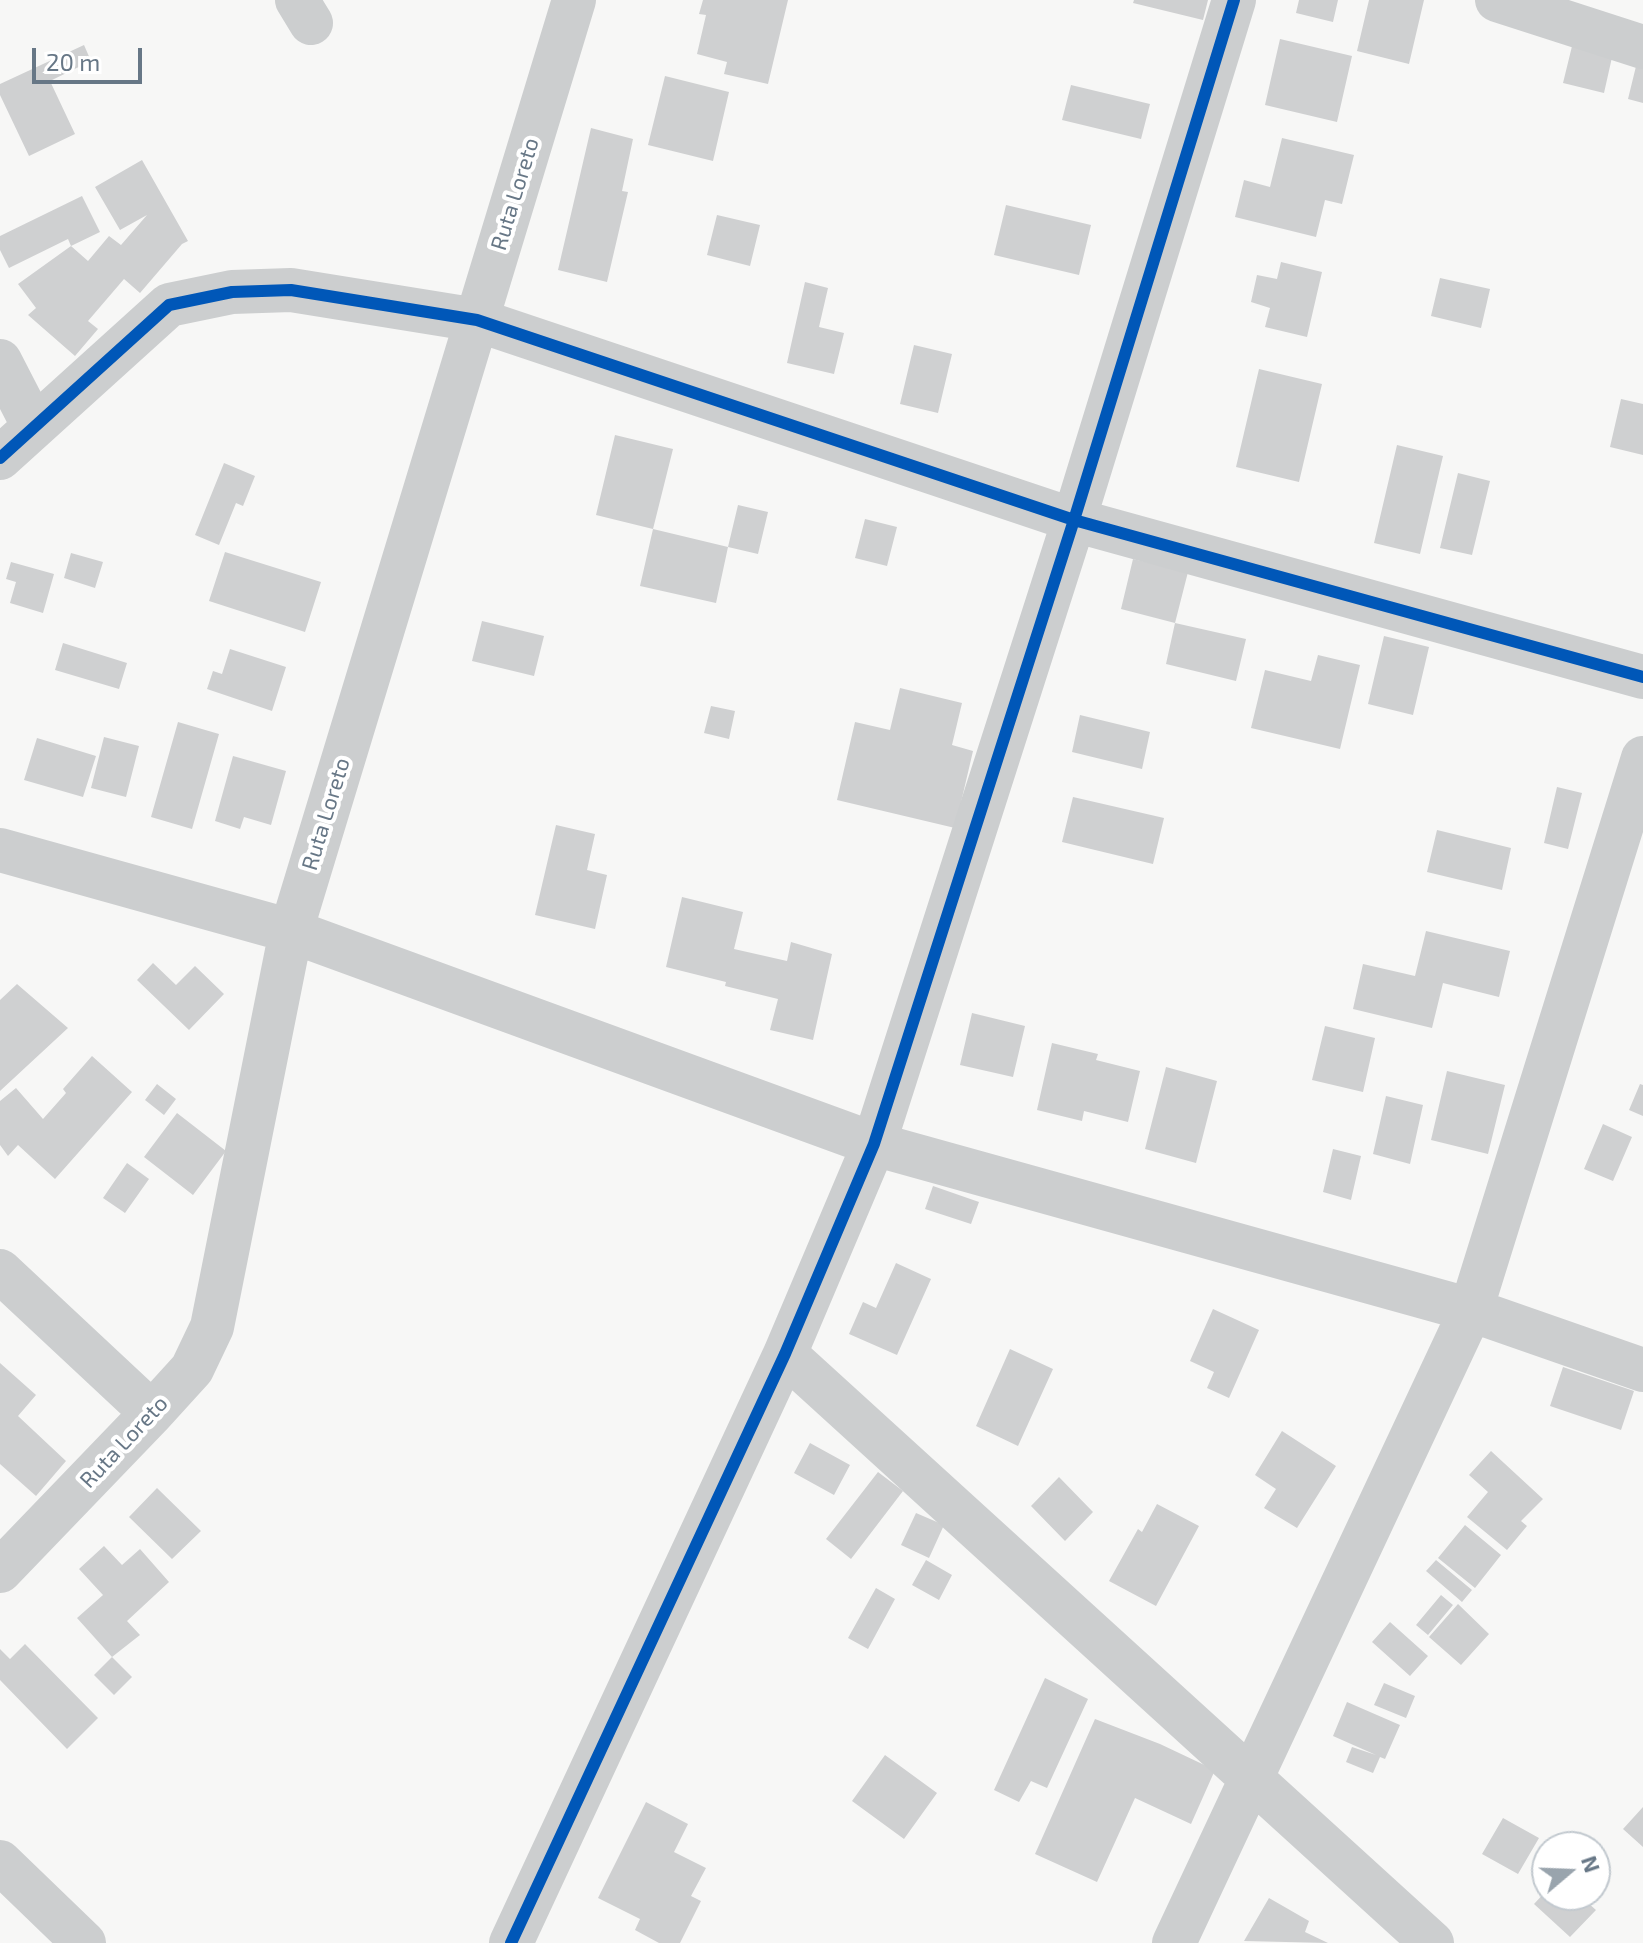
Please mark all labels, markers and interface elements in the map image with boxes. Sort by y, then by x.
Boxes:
scale bar [36,32,146,82]
text: 20 m [46,47,100,76]
street label: Ruta Loreto [485,134,545,254]
street label: Ruta Loreto [296,754,356,874]
street label: Ruta Loreto [75,1390,173,1494]
north arrow [1531,1831,1611,1911]
text: N [1577,1852,1607,1876]

